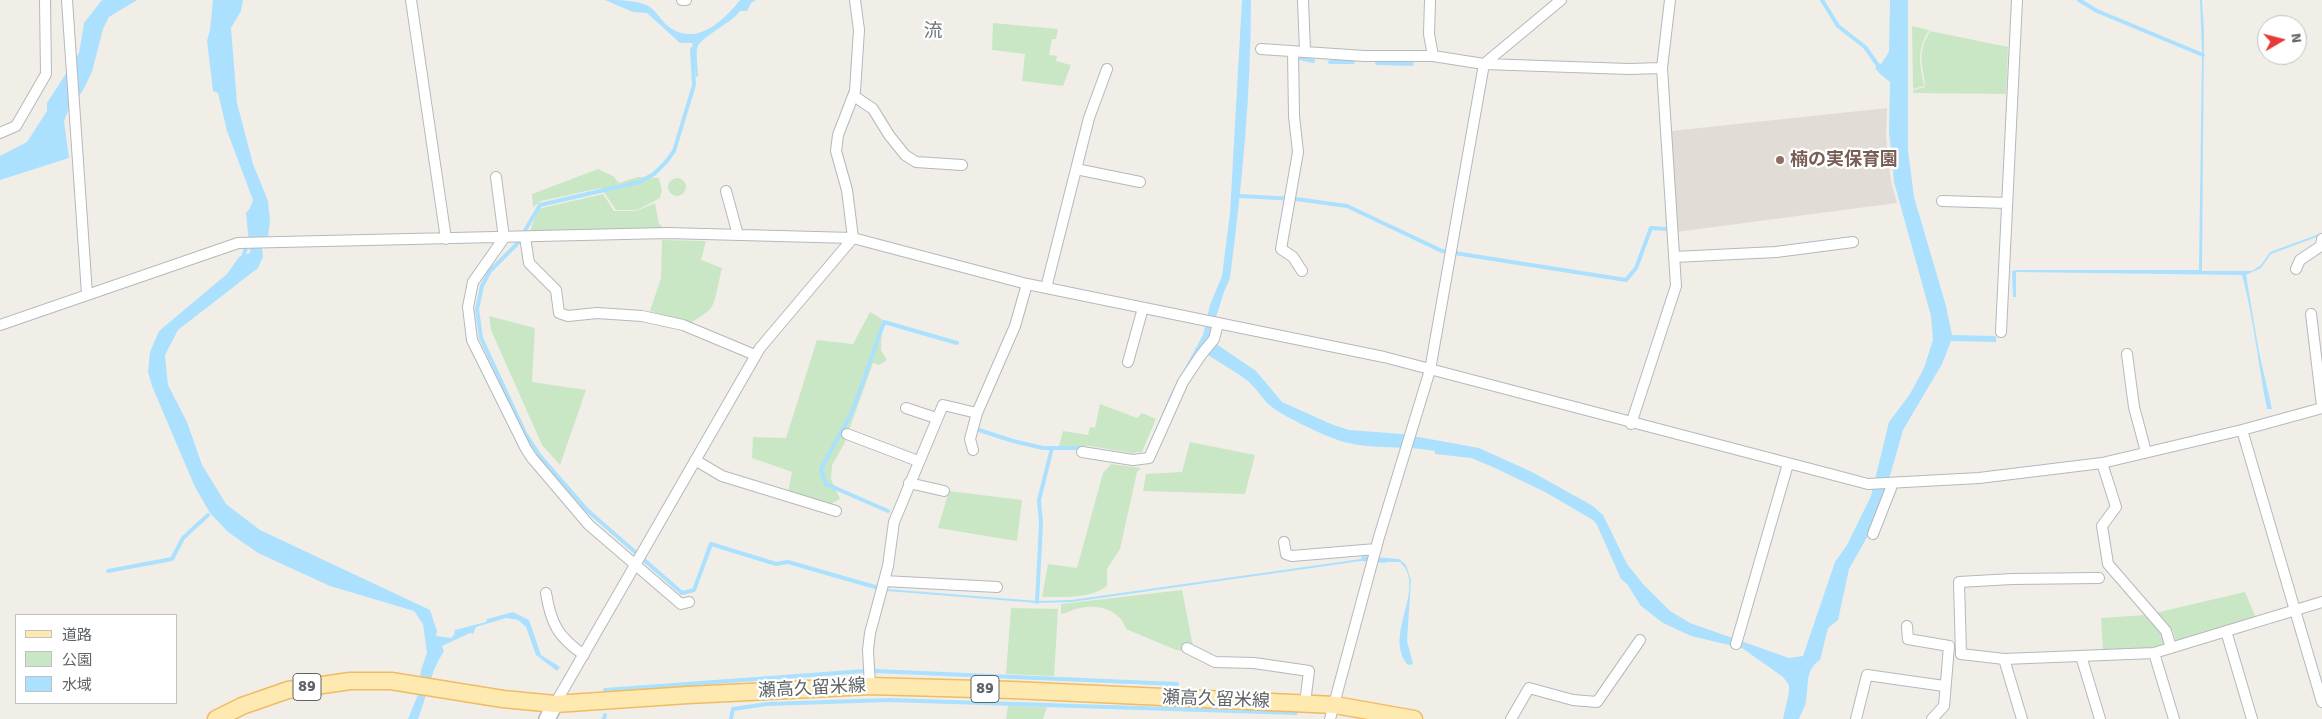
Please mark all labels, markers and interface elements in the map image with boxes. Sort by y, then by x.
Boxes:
north arrow [2257,15,2307,65]
district label: 流 [924,21,942,43]
text: N [2287,32,2305,44]
place label: 楠の実保育園 [1790,149,1898,171]
marker: 楠の実保育園 [1774,154,1786,166]
legend [15,614,178,704]
text: 道路 [62,626,92,644]
text: 公園 [62,651,92,669]
road number: 89 [293,674,321,700]
street label: 瀬高久留米線 [758,675,866,703]
text: 水域 [62,676,92,694]
road number: 89 [971,676,999,702]
street label: 瀬高久留米線 [1162,687,1270,713]

